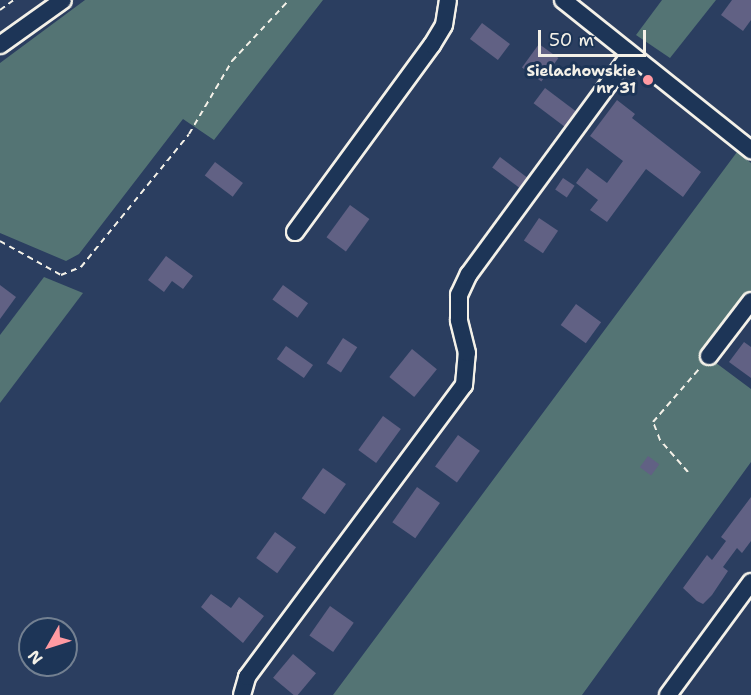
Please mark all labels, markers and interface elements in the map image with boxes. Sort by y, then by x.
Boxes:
scale bar [541,18,649,56]
text: 50 m [549,28,594,52]
place label: Sielachowskie nr 31 [526,62,636,97]
marker: Sielachowskie nr 31 [641,73,655,87]
north arrow [18,617,78,677]
text: N [23,646,47,669]

